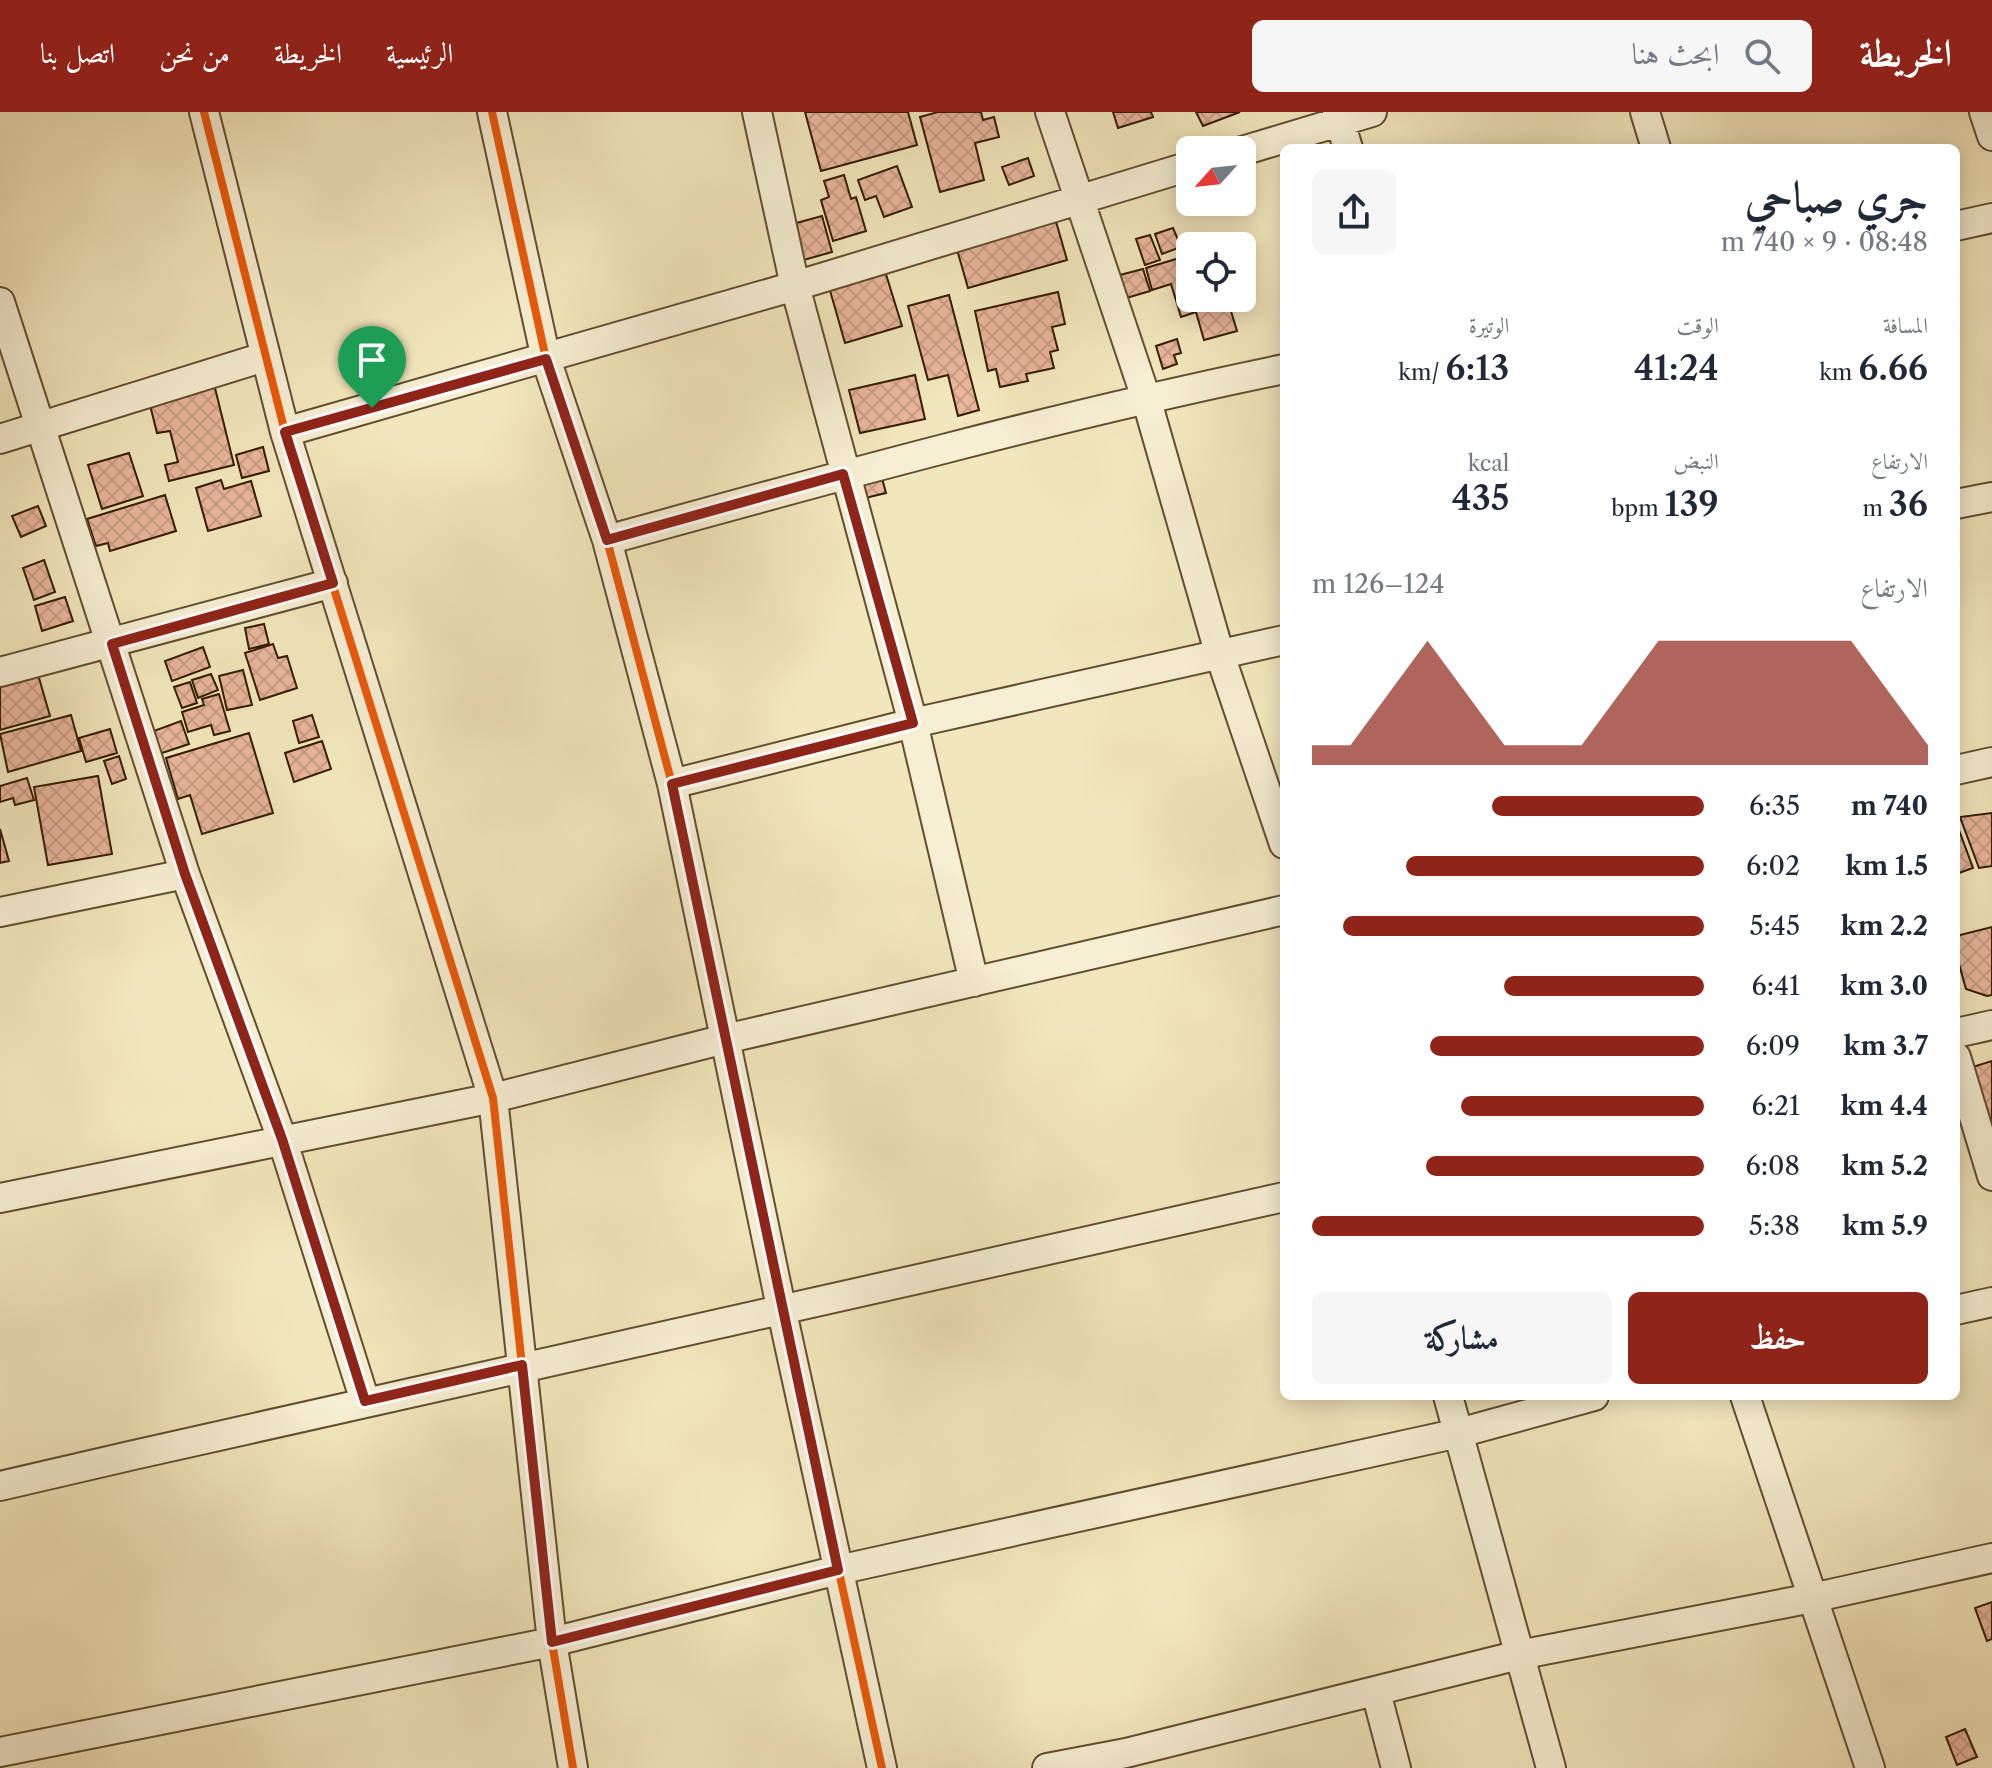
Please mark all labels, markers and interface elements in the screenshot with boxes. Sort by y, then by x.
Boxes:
search box [1252,20,1812,92]
text: الخريطة [1860,29,1952,76]
icon: search [1740,34,1784,78]
text: ابحث هنا [1632,35,1720,72]
text: اتصل بنا [40,36,115,70]
text: من نحن [159,36,230,70]
text: الخريطة [274,36,342,70]
text: الرئيسية [386,36,453,70]
north arrow [1176,136,1256,216]
map controls [1176,136,1256,312]
text: جري صباحي [1745,169,1928,223]
button: share [1312,170,1396,254]
text: 08:48 · 9 × 740 m [1721,226,1928,258]
button: locate [1176,232,1256,312]
text: الوتيرة [1469,312,1509,339]
text: الوقت [1677,312,1719,339]
text: المسافة [1883,312,1928,339]
pin [338,326,406,408]
icon: arrive [350,338,394,382]
text: 6:13 [1445,347,1509,389]
text: 41:24 [1634,347,1719,389]
text: 6.66 [1858,347,1928,389]
text: /km [1398,359,1445,386]
text: km [1819,359,1858,386]
text: النبض [1673,448,1719,475]
text: الارتفاع [1871,448,1928,475]
text: kcal [1468,450,1509,477]
text: 435 [1452,477,1509,519]
text: 139 [1665,483,1719,525]
text: 36 [1889,483,1928,525]
text: bpm [1611,495,1665,522]
text: m [1862,495,1889,522]
text: 124–126 m [1312,568,1445,600]
text: الارتفاع [1861,572,1928,604]
text: 6:35 [1749,790,1800,822]
text: 740 m [1851,790,1928,822]
text: 6:02 [1746,850,1800,882]
text: 1.5 km [1845,850,1928,882]
text: 5:45 [1749,910,1800,942]
text: 2.2 km [1841,910,1928,942]
text: 6:41 [1752,970,1800,1002]
text: 3.0 km [1840,970,1928,1002]
text: 6:09 [1746,1030,1800,1062]
text: 3.7 km [1843,1030,1928,1062]
text: 6:21 [1752,1090,1800,1122]
text: 4.4 km [1840,1090,1928,1122]
text: 6:08 [1746,1150,1800,1182]
text: 5.2 km [1842,1150,1928,1182]
text: 5:38 [1749,1210,1800,1242]
text: 5.9 km [1842,1210,1928,1242]
button: مشاركة [1312,1292,1612,1384]
button: حفظ [1628,1292,1928,1384]

